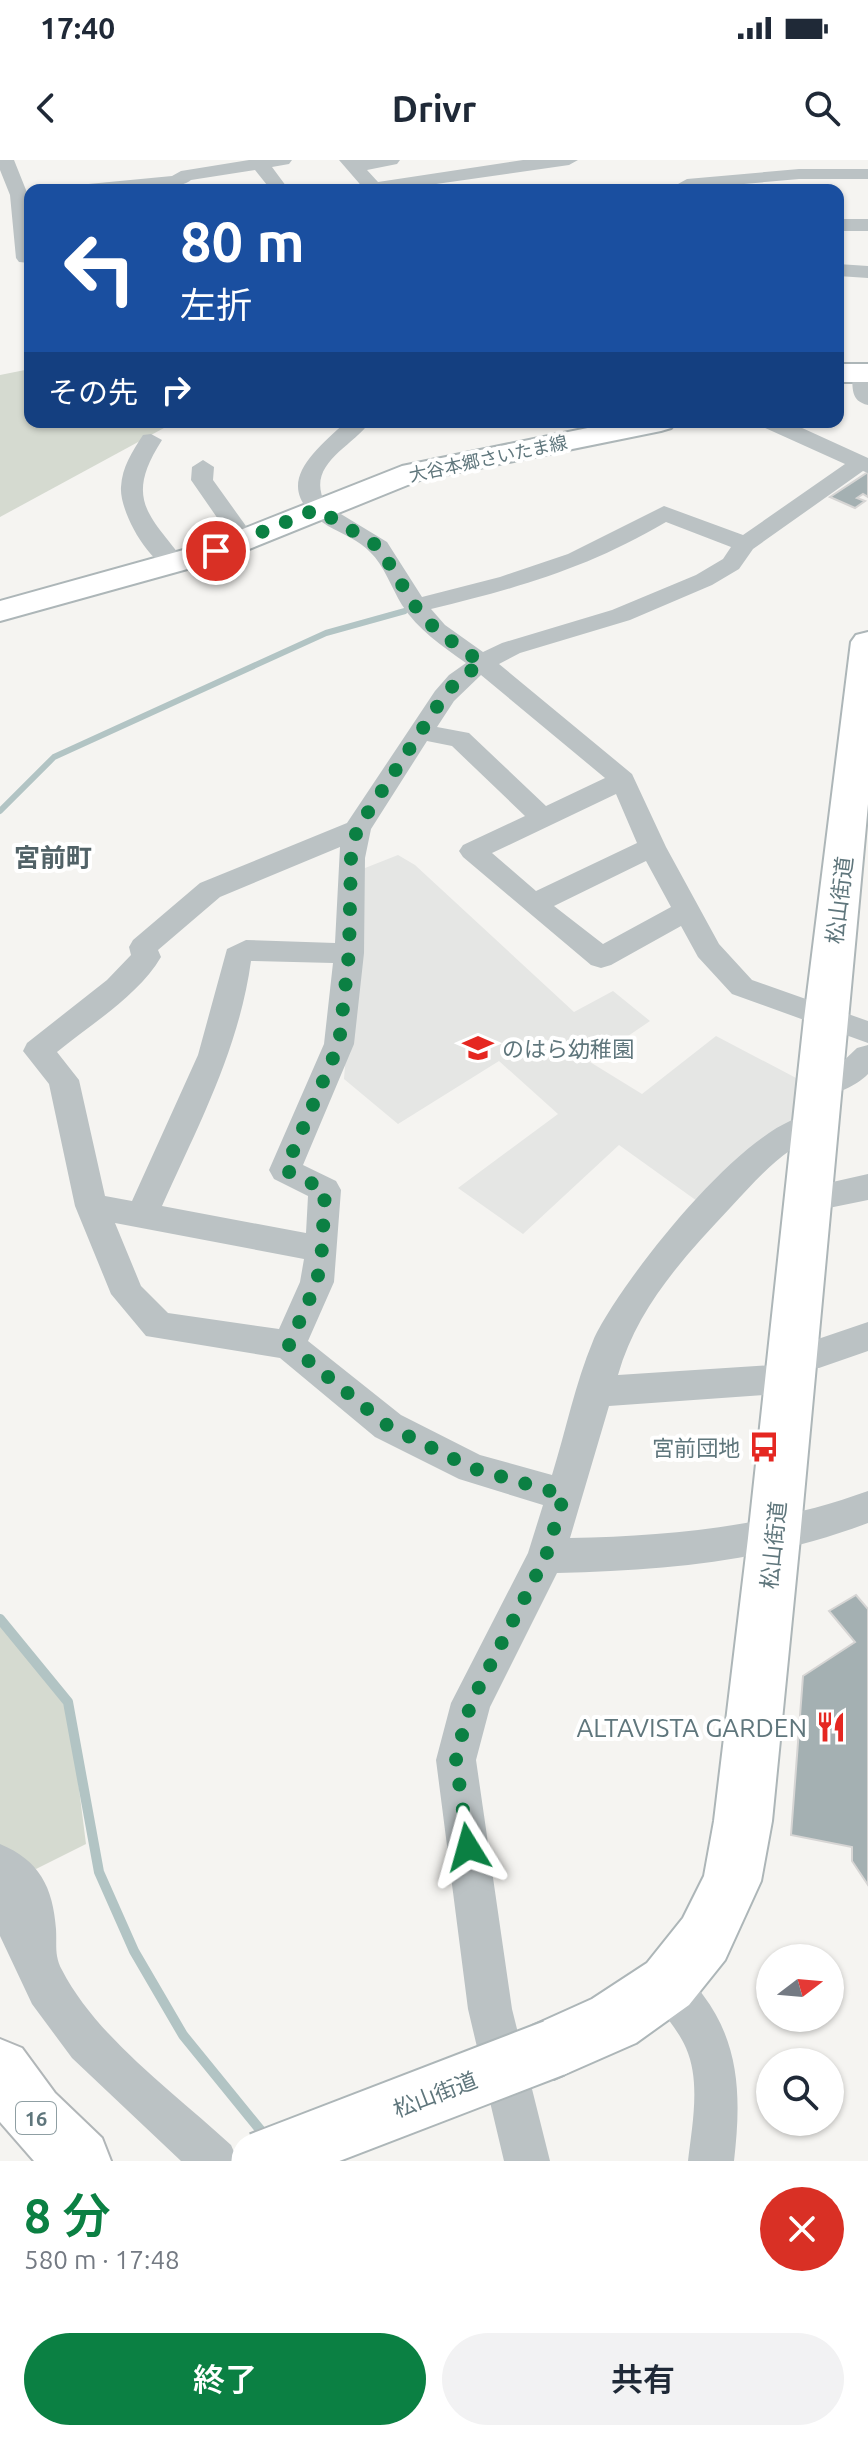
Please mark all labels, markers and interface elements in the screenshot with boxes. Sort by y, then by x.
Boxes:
text: 17:40 [40,11,115,45]
icon: back [24,86,68,130]
icon: search [800,86,844,130]
text: Drivr [392,88,476,129]
text: 80 m [180,210,305,273]
icon: left [48,216,152,320]
text: 左折 [180,284,252,325]
icon: right [154,368,198,412]
text: その先 [48,375,138,409]
street label: 大谷本郷さいたま線 [407,431,569,485]
pin [182,517,250,585]
icon: arrive [194,529,238,573]
district label: 宮前町 [14,843,92,872]
street label: 松山街道 [821,855,857,945]
school or university icon: のはら幼稚園 [461,1031,495,1065]
place label: のはら幼稚園 [502,1036,634,1061]
bus stop icon: 宮前団地 [747,1430,781,1464]
place label: 宮前団地 [652,1435,740,1460]
street label: 松山街道 [756,1500,790,1590]
restaurant icon: ALTAVISTA GARDEN [814,1710,848,1744]
place label: ALTAVISTA GARDEN [576,1713,807,1742]
position arrow [426,1805,510,1889]
north arrow [756,1944,844,2032]
map controls [756,1944,844,2136]
button: search [756,2048,844,2136]
street label: 松山街道 [389,2067,481,2121]
road number: 16 [16,2102,56,2134]
button: close [760,2187,844,2271]
text: 8 分 [24,2188,110,2242]
text: 580 m · 17:48 [24,2245,180,2274]
button: 終了 [24,2333,426,2425]
button: 共有 [442,2333,844,2425]

